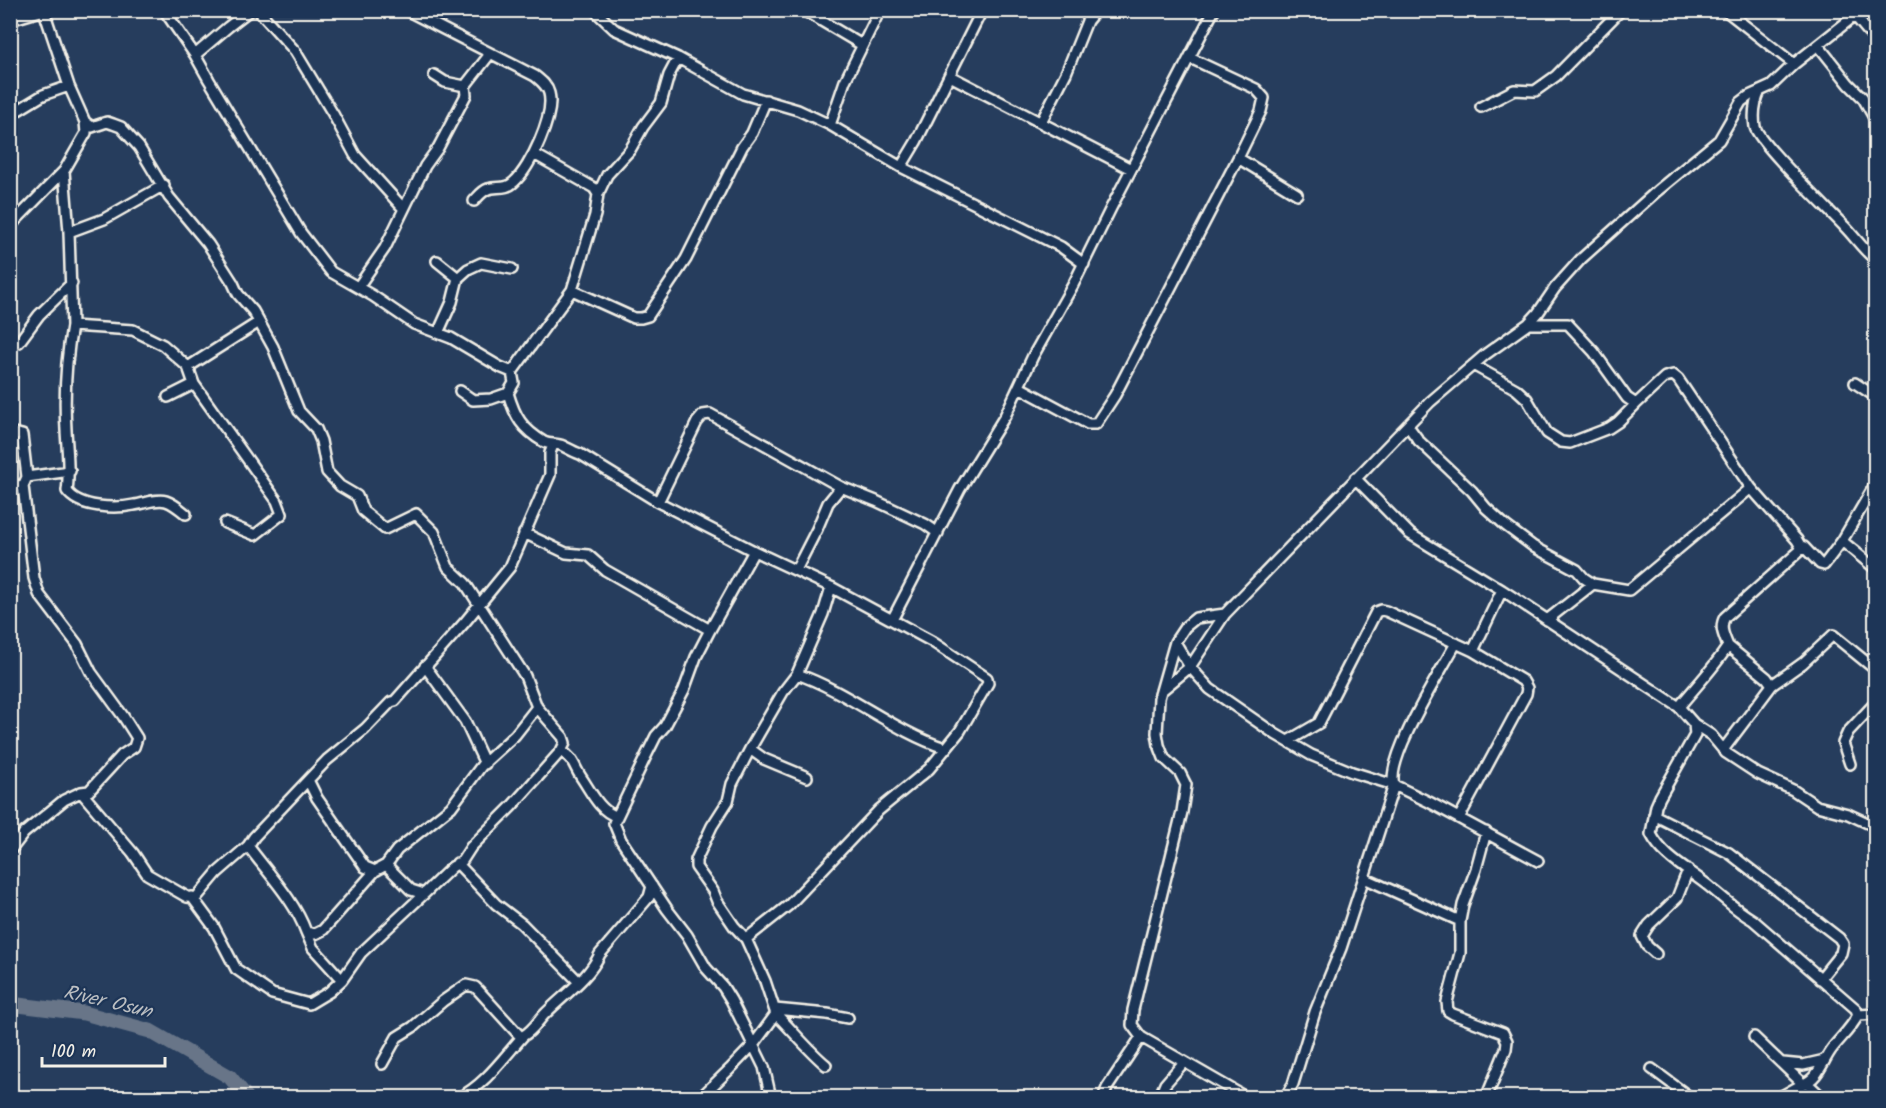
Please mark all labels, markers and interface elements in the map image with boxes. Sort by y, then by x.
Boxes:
water label: River Osun [60,977,156,1029]
scale bar [42,1030,165,1068]
text: 100 m [51,1038,96,1067]

